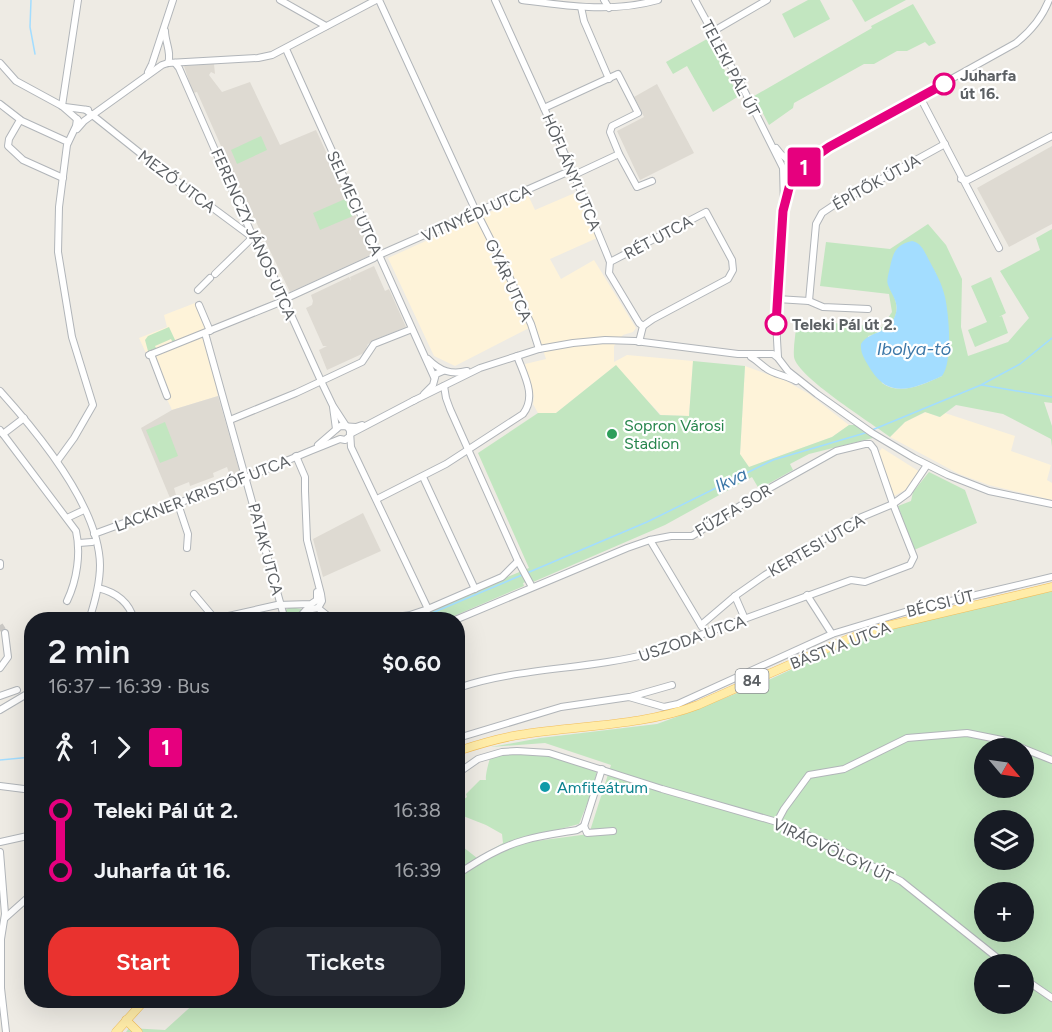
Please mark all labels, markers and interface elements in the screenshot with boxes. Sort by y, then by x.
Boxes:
street label: TELEKI PÁL ÚT [697,17,764,120]
place label: Juharfa út 16. [960,66,1016,103]
marker: Juharfa út 16. [933,73,955,95]
street label: HÖFLÁNYI UTCA [538,111,605,234]
street label: MEZŐ UTCA [134,146,219,217]
street label: FERENCZY JÁNOS UTCA [207,146,300,323]
street label: SELMECI UTCA [323,148,386,259]
line badge: 1 [784,148,824,186]
street label: ÉPÍTŐK ÚTJA [829,151,923,214]
text: 1 [800,155,808,180]
street label: VITNYÉDI UTCA [419,181,534,246]
street label: RÉT UTCA [621,211,696,263]
street label: GYÁR UTCA [481,236,536,325]
marker: Teleki Pál út 2. [765,313,787,335]
place label: Teleki Pál út 2. [792,315,897,334]
water label: Ibolya-tó [877,338,951,360]
place label: Sopron Városi Stadion [624,416,725,453]
marker: Sopron Városi Stadion [605,427,619,441]
street label: LACKNER KRISTÓF UTCA [112,451,293,536]
water label: Ikva [711,463,751,497]
street label: FŰZFA SOR [692,480,775,541]
street label: PATAK UTCA [244,501,287,597]
street label: KERTESI UTCA [765,510,868,581]
street label: BÉCSI ÚT [904,586,976,621]
street label: USZODA UTCA [636,611,748,666]
street label: BÁSTYA UTCA [787,618,893,673]
text: 2 min [48,632,130,671]
text: $0.60 [382,650,441,677]
road number: 84 [736,669,768,693]
text: 16:37 – 16:39 · Bus [48,674,210,698]
icon: walk [48,731,81,764]
icon: forward [107,731,140,764]
text: 1 [90,735,98,759]
text: 1 [161,735,170,760]
north arrow [974,738,1034,798]
map controls [974,738,1034,1014]
place label: Amfiteátrum [557,778,648,797]
marker: Amfiteátrum [538,780,552,794]
text: Teleki Pál út 2. [94,797,238,824]
text: 16:38 [393,798,441,822]
button: layers [974,810,1034,870]
street label: VIRÁGVÖLGYI ÚT [770,814,896,887]
text: Juharfa út 16. [94,857,231,884]
text: 16:39 [394,858,441,882]
button: + [974,882,1034,942]
button: Start [48,927,239,996]
button: Tickets [251,927,441,996]
button: − [974,954,1034,1014]

